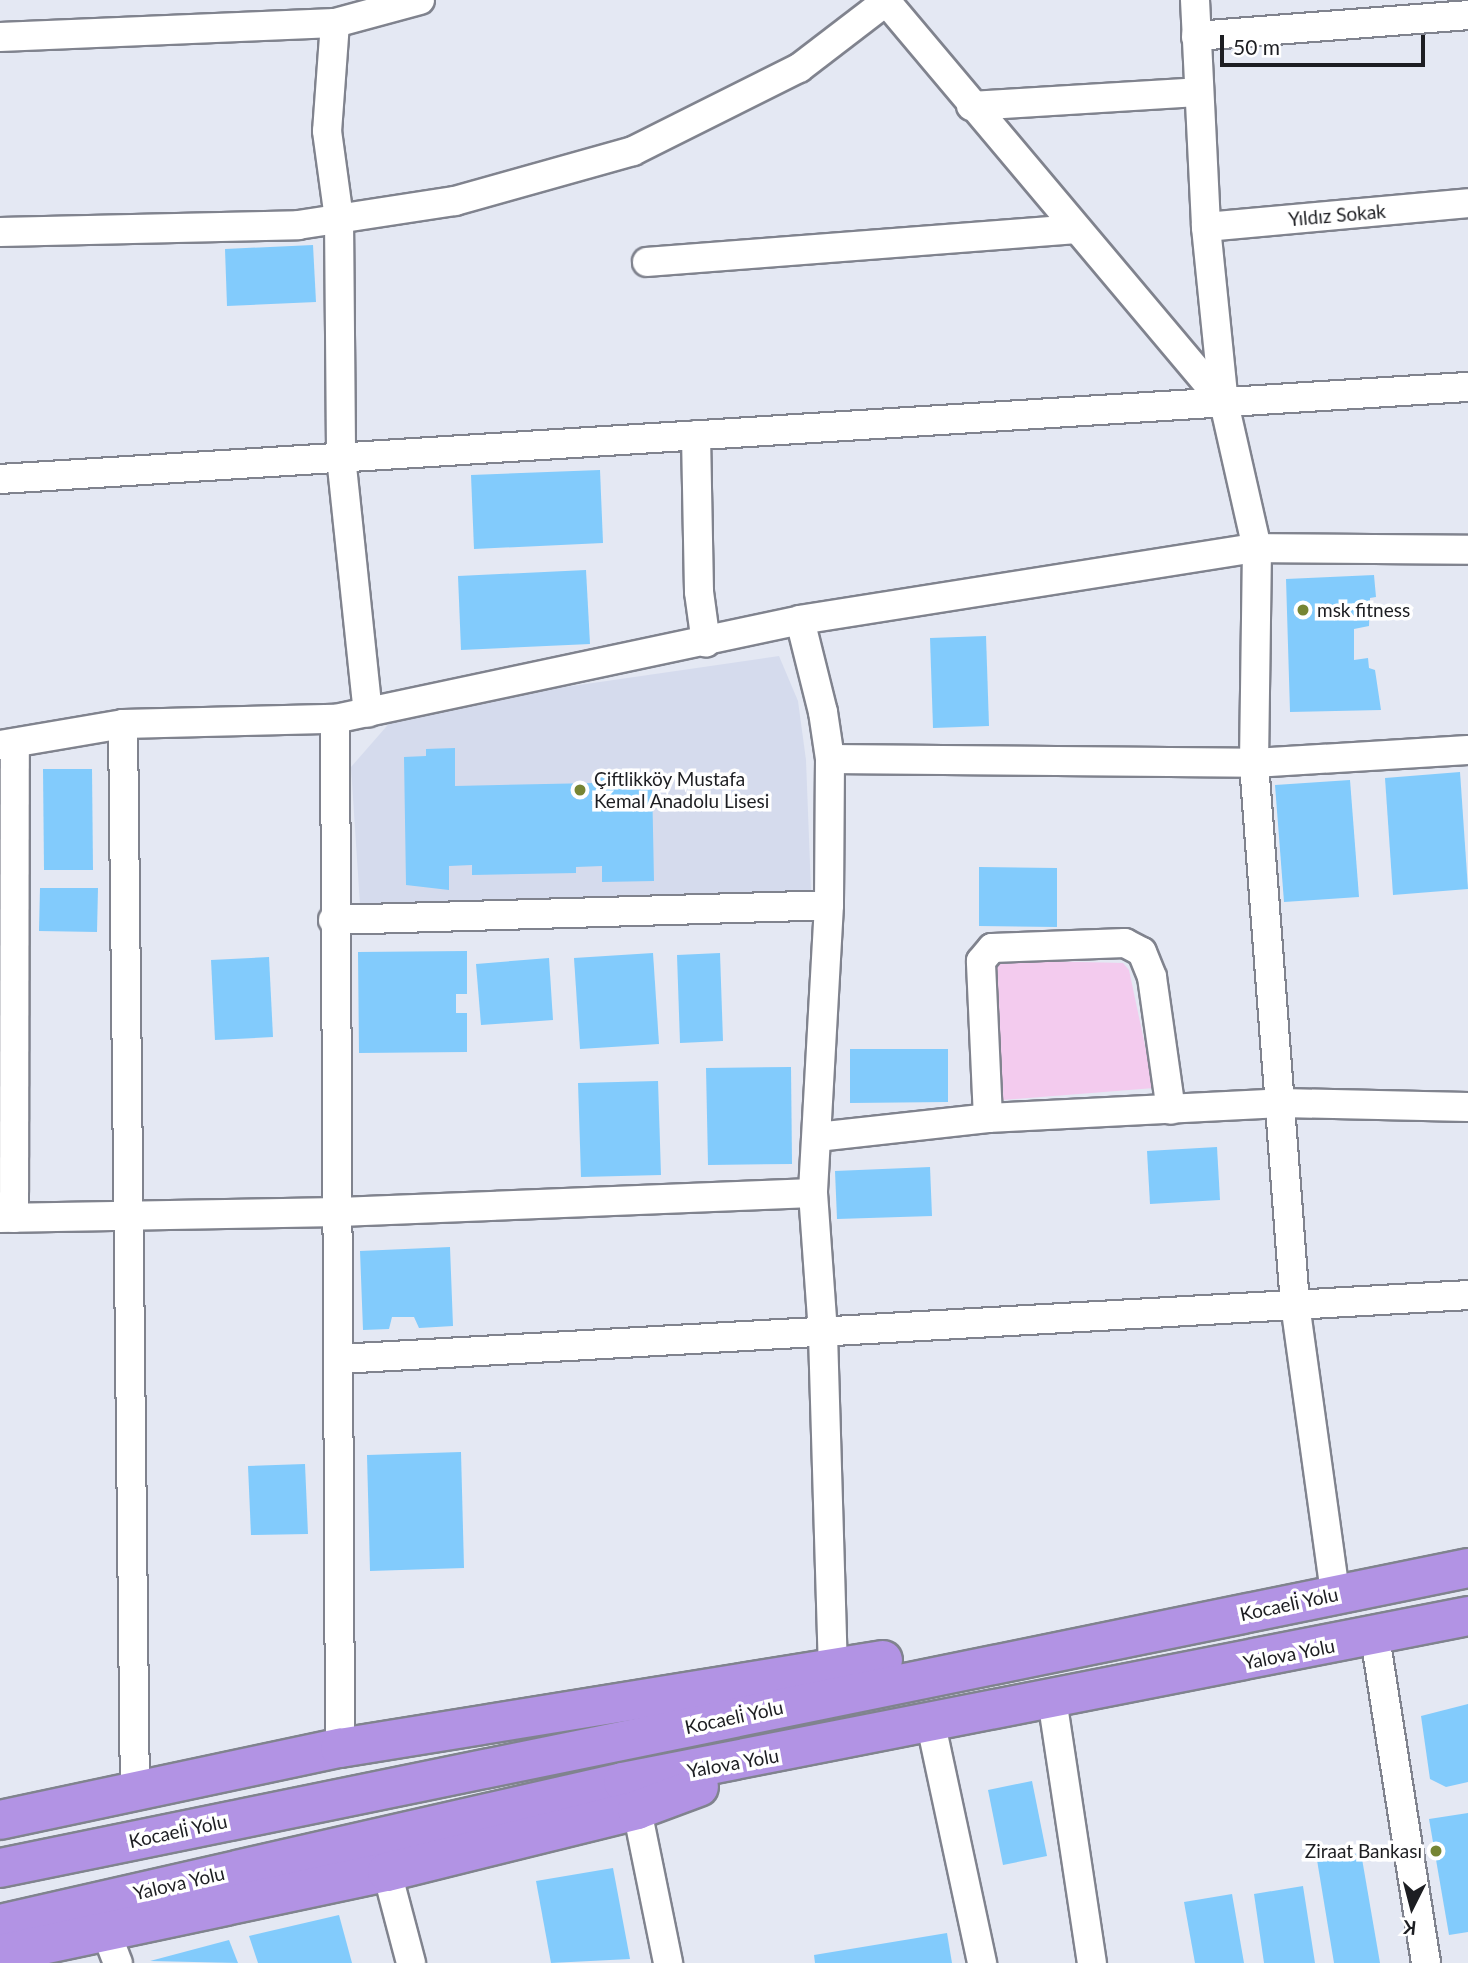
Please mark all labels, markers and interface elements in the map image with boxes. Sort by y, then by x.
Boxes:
scale bar [1223,21,1428,65]
text: 50 m [1233,34,1280,59]
street label: Yıldız Sokak [1287,199,1387,231]
place label: msk fitness [1317,599,1410,621]
marker: msk fitness [1295,602,1311,618]
place label: Çiftlikköy Mustafa Kemal Anadolu Lisesi [594,768,770,812]
marker: Çiftlikköy Mustafa Kemal Anadolu Lisesi [572,782,588,798]
street label: Kocaeli̇ Yolu [1237,1582,1341,1626]
street label: Yalova Yolu [1241,1634,1337,1674]
street label: Kocaeli̇ Yolu [682,1695,786,1739]
street label: Yalova Yolu [685,1744,781,1782]
street label: Kocaeli̇ Yolu [126,1809,230,1853]
place label: Ziraat Bankası [1305,1840,1422,1862]
marker: Ziraat Bankası [1428,1843,1444,1859]
street label: Yalova Yolu [131,1861,227,1905]
north arrow [1377,1872,1447,1942]
text: K [1402,1916,1417,1941]

